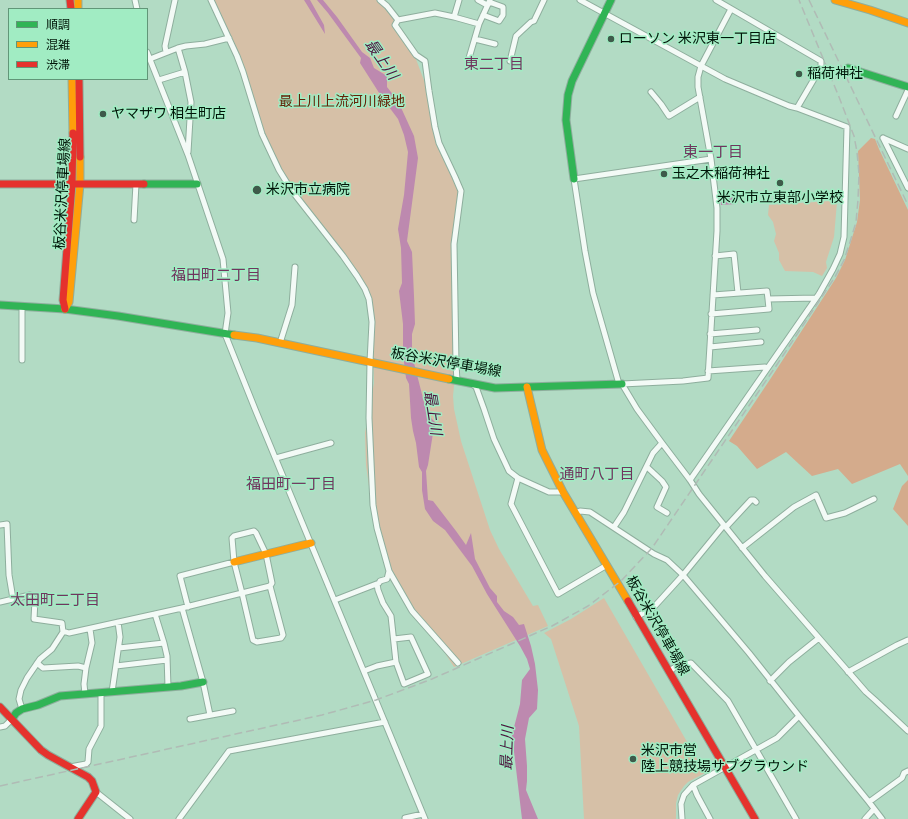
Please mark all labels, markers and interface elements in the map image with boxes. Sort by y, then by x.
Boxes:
legend [8,8,148,80]
text: 順調 [46,18,70,33]
place label: ローソン 米沢東一丁目店 [619,31,776,47]
marker: ローソン 米沢東一丁目店 [606,34,616,44]
water label: 最上川 [361,36,401,84]
text: 混雑 [46,38,70,53]
district label: 東二丁目 [464,56,524,74]
text: 渋滞 [46,58,70,73]
place label: 稲荷神社 [807,66,863,82]
marker: 稲荷神社 [794,69,804,79]
park label: 最上川上流河川緑地 [279,94,405,110]
place label: ヤマザワ 相生町店 [111,106,226,122]
marker: ヤマザワ 相生町店 [98,109,108,119]
street label: 板谷米沢停車場線 [52,138,74,250]
district label: 東一丁目 [683,144,743,162]
place label: 玉之木稲荷神社 [672,166,770,182]
marker: 玉之木稲荷神社 [659,169,669,179]
marker: 米沢市立東部小学校 [775,178,785,188]
place label: 米沢市立病院 [266,182,350,198]
marker: 米沢市立病院 [251,184,263,196]
place label: 米沢市立東部小学校 [717,190,843,206]
district label: 福田町二丁目 [171,267,261,285]
street label: 板谷米沢停車場線 [389,345,503,381]
water label: 最上川 [420,389,444,437]
district label: 通町八丁目 [560,466,634,484]
district label: 福田町一丁目 [246,476,336,494]
street label: 板谷米沢停車場線 [622,573,692,679]
district label: 太田町二丁目 [10,592,100,610]
water label: 最上川 [498,725,518,771]
place label: 米沢市営 陸上競技場サブグラウンド [641,743,809,776]
marker: 米沢市営 陸上競技場サブグラウンド [628,754,638,764]

